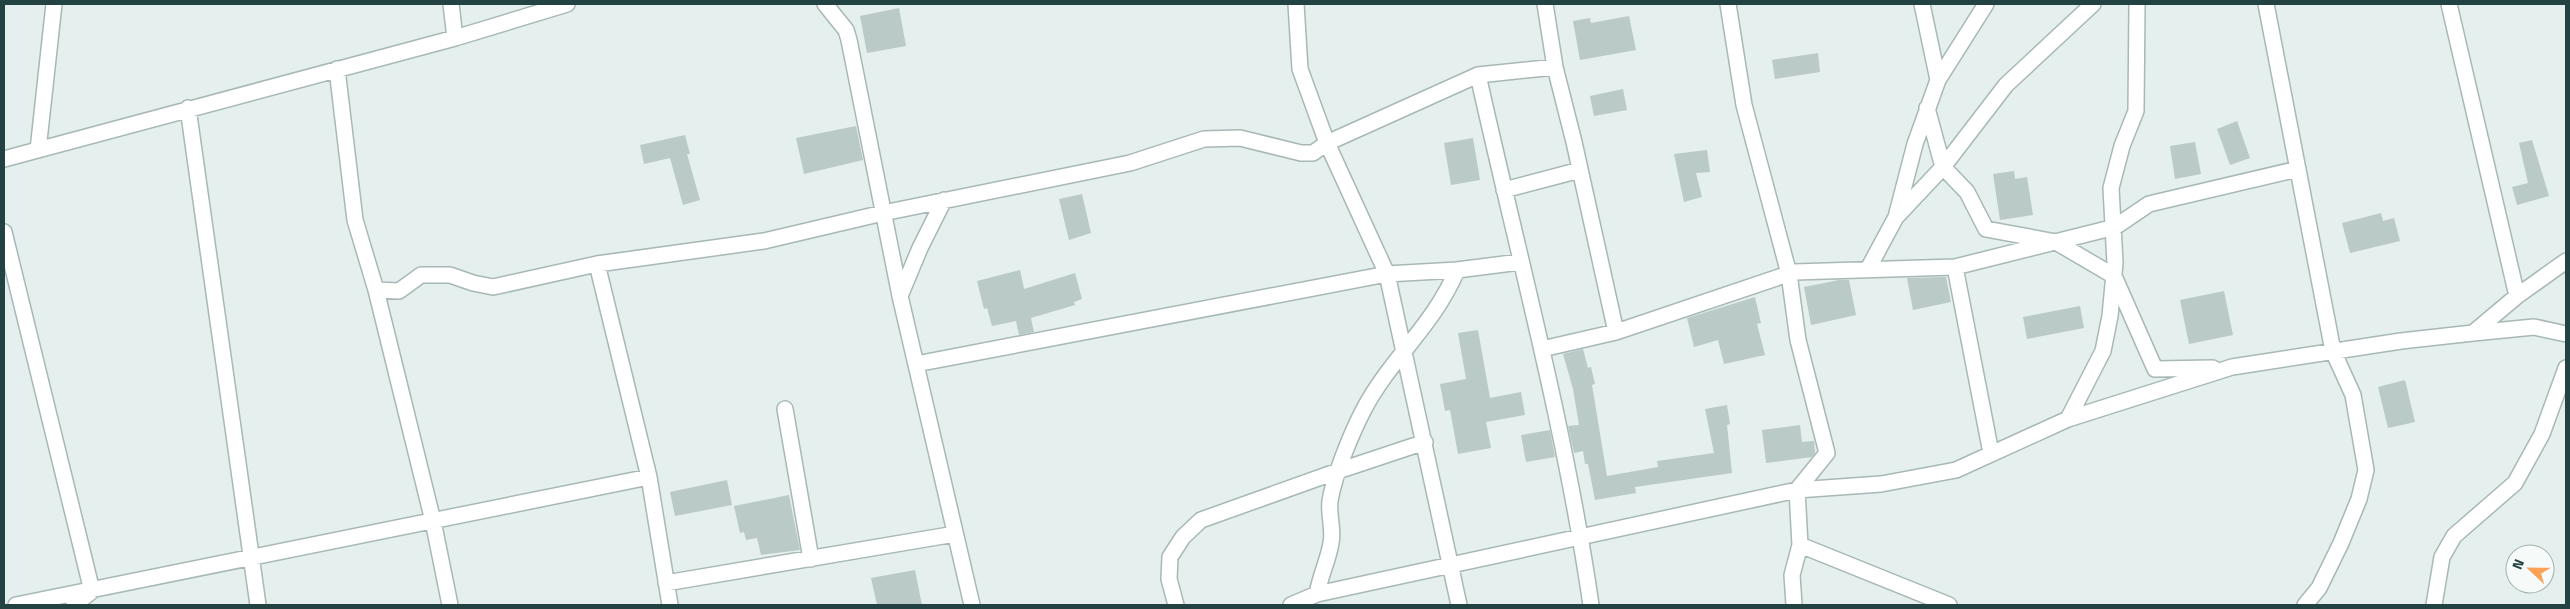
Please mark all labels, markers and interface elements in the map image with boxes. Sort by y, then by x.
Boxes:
north arrow [2505,544,2555,594]
text: N [2506,556,2529,572]

